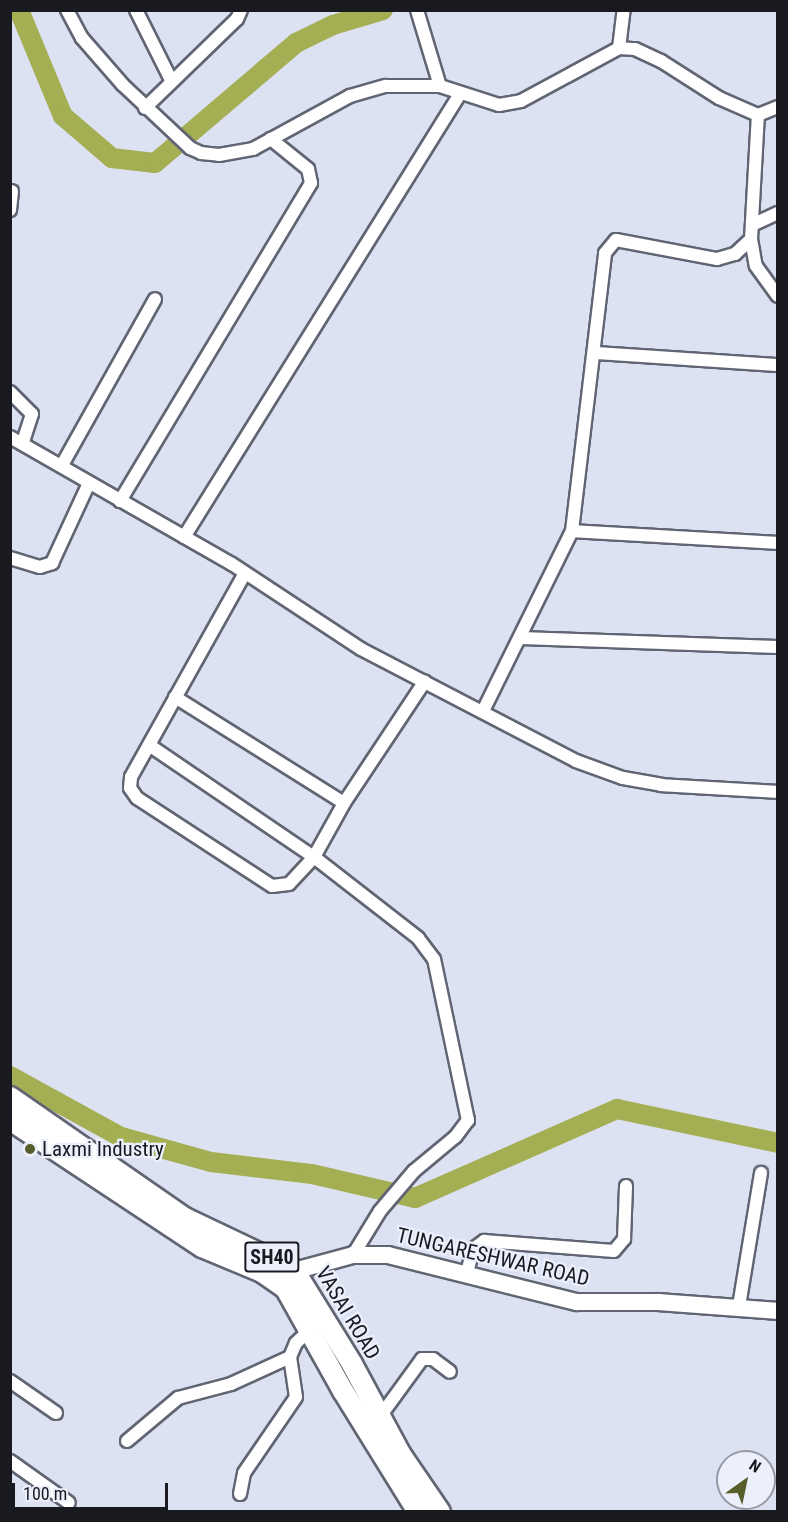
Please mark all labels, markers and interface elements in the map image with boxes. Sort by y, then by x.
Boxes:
place label: Laxmi Industry [42,1136,164,1162]
marker: Laxmi Industry [23,1142,37,1156]
street label: TUNGARESHWAR ROAD [394,1223,592,1291]
road number: SH40 [244,1240,300,1274]
street label: VASAI ROAD [310,1262,386,1364]
north arrow [716,1450,776,1510]
text: N [746,1456,764,1477]
scale bar [15,1471,171,1509]
text: 100 m [23,1483,67,1504]

